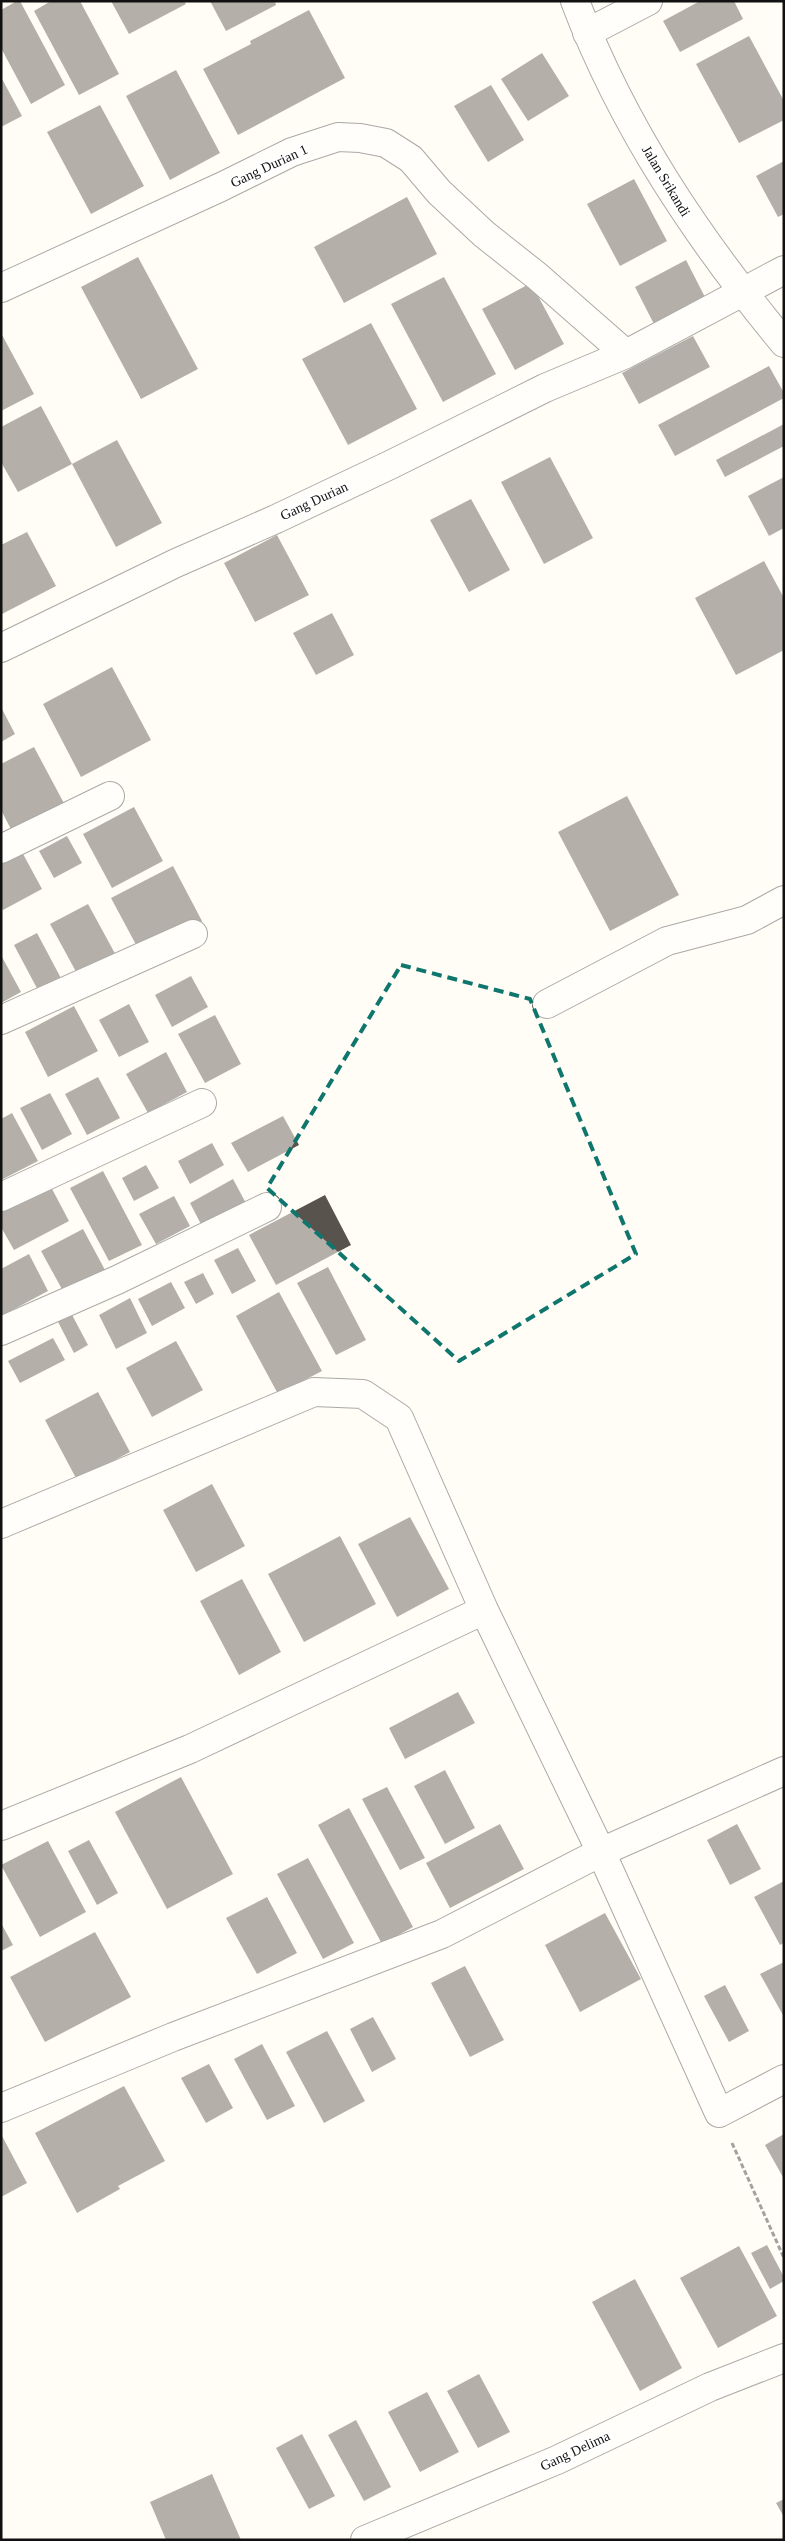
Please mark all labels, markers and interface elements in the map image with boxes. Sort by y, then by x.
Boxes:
street label: Gang Durian 1 [228,142,310,190]
street label: Jalan Srikandi [639,143,693,219]
street label: Gang Durian [278,479,350,523]
street label: Gang Delima [538,2428,613,2474]

